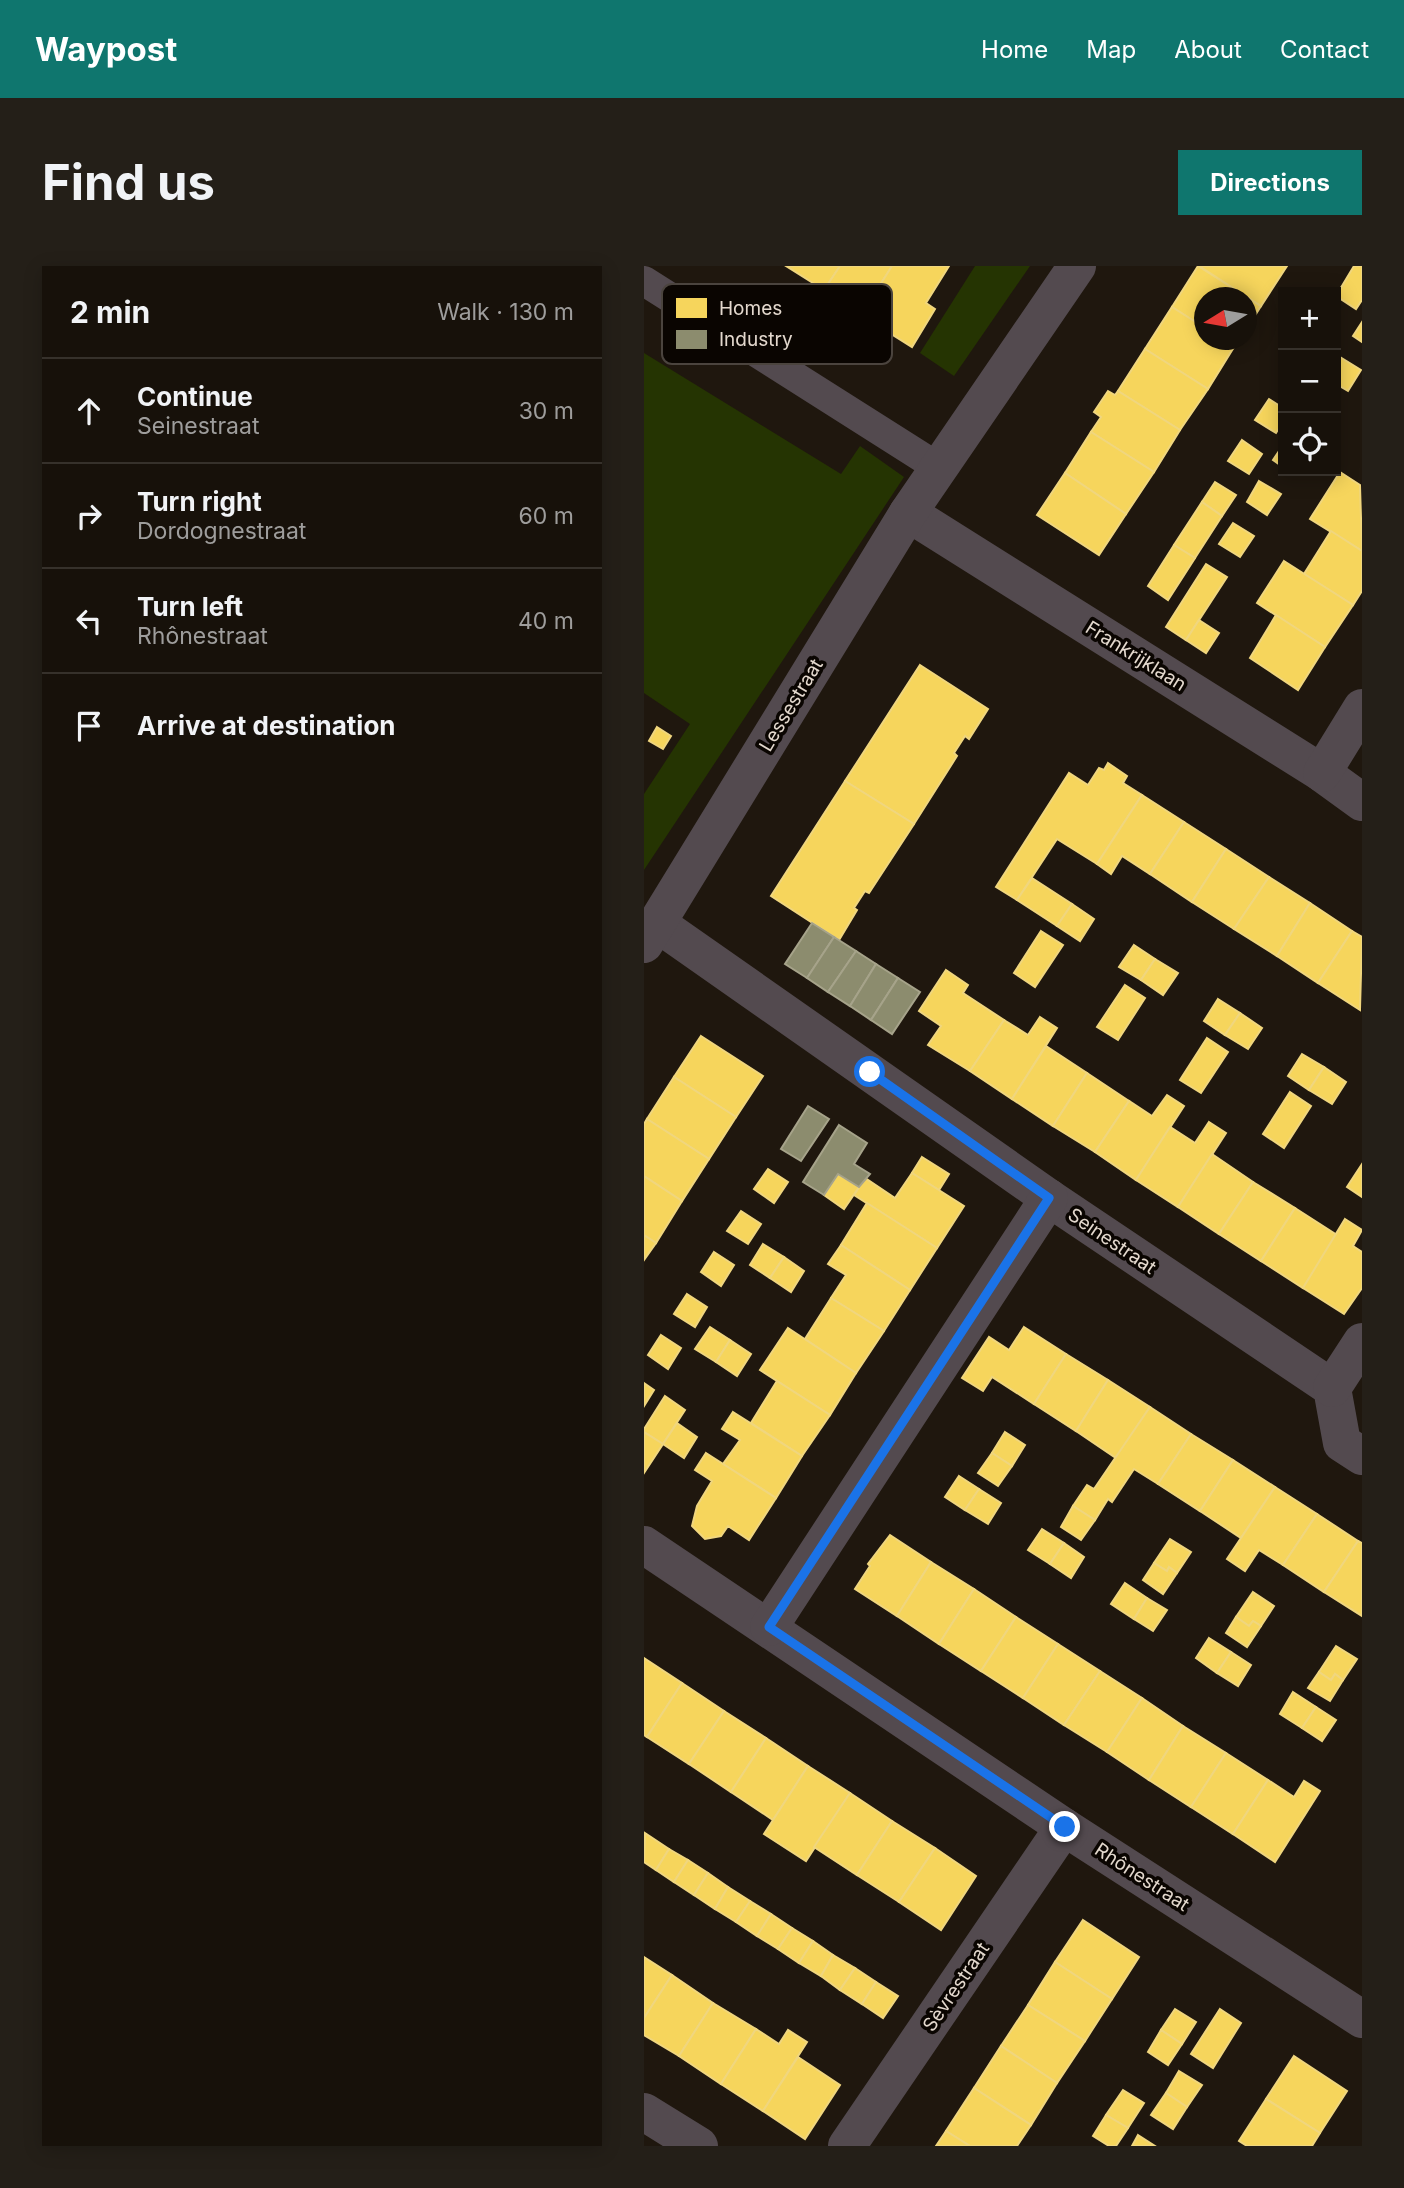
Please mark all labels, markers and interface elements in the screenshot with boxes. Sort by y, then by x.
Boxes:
text: Waypost [35,29,177,69]
text: Home [981,35,1048,64]
text: Map [1086,35,1136,64]
text: About [1174,35,1242,64]
text: Contact [1280,35,1369,64]
button: Directions [1178,150,1362,215]
text: Find us [42,153,215,212]
legend [662,284,892,364]
north arrow [1194,287,1257,350]
map controls [1278,287,1341,476]
button: + [1278,287,1341,350]
text: 2 min [70,294,150,330]
text: Homes [719,297,782,320]
text: Walk · 130 m [437,298,574,326]
text: Industry [719,328,793,351]
button: − [1278,350,1341,413]
text: Continue [137,381,253,412]
icon: ahead [70,392,108,430]
text: 30 m [519,397,574,425]
text: Seinestraat [137,412,259,440]
button: locate [1278,413,1341,476]
text: Turn right [137,486,262,517]
icon: right [70,497,108,535]
text: 60 m [519,502,574,530]
text: Dordognestraat [137,517,306,545]
text: Turn left [137,591,243,622]
icon: left [70,602,108,640]
text: 40 m [518,607,574,635]
street label: Frankrijklaan [1081,616,1191,696]
text: Rhônestraat [137,622,268,650]
street label: Lessestraat [754,655,828,755]
icon: arrive [70,707,108,745]
text: Arrive at destination [137,710,396,741]
route start [854,1056,885,1087]
street label: Seinestraat [1064,1203,1160,1279]
route end [1049,1811,1080,1842]
street label: Rhônestraat [1090,1838,1194,1916]
street label: Sèvrestraat [918,1938,994,2036]

